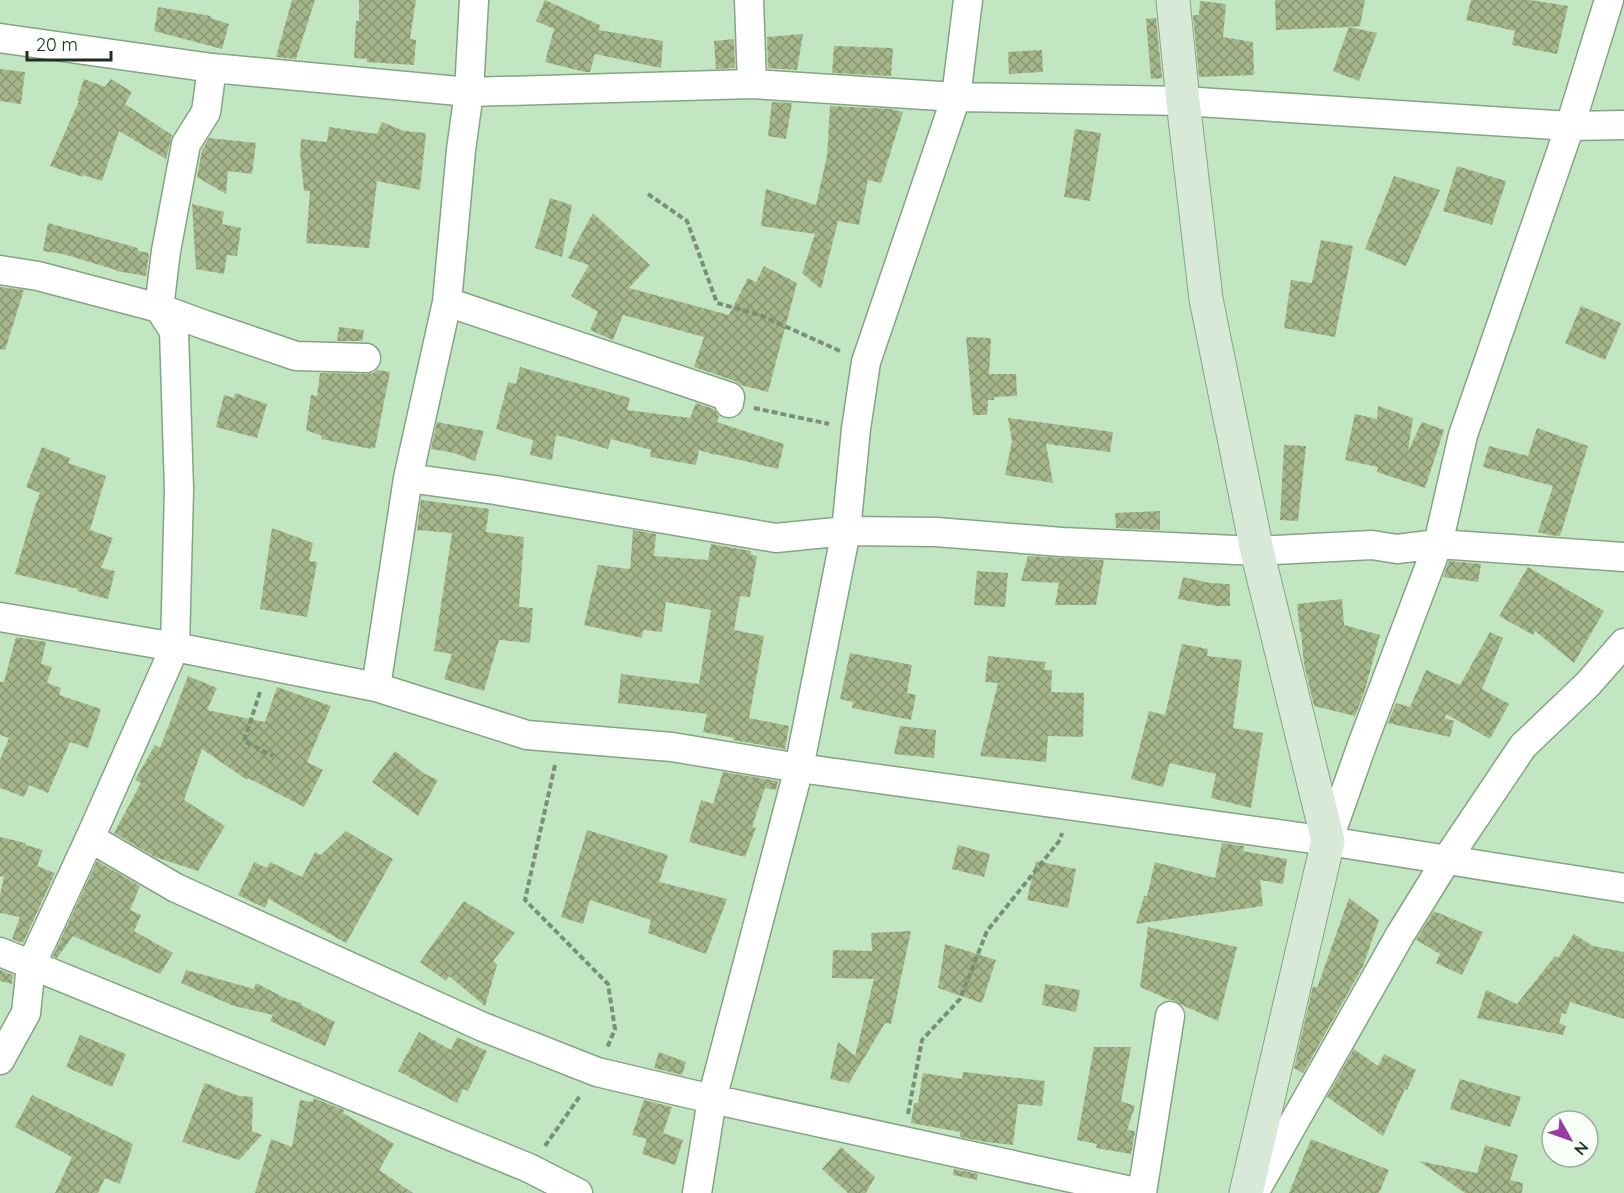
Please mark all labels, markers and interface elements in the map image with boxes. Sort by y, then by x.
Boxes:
scale bar [27,24,111,62]
text: 20 m [36,33,78,56]
north arrow [1540,1109,1600,1169]
text: N [1570,1138,1593,1160]

